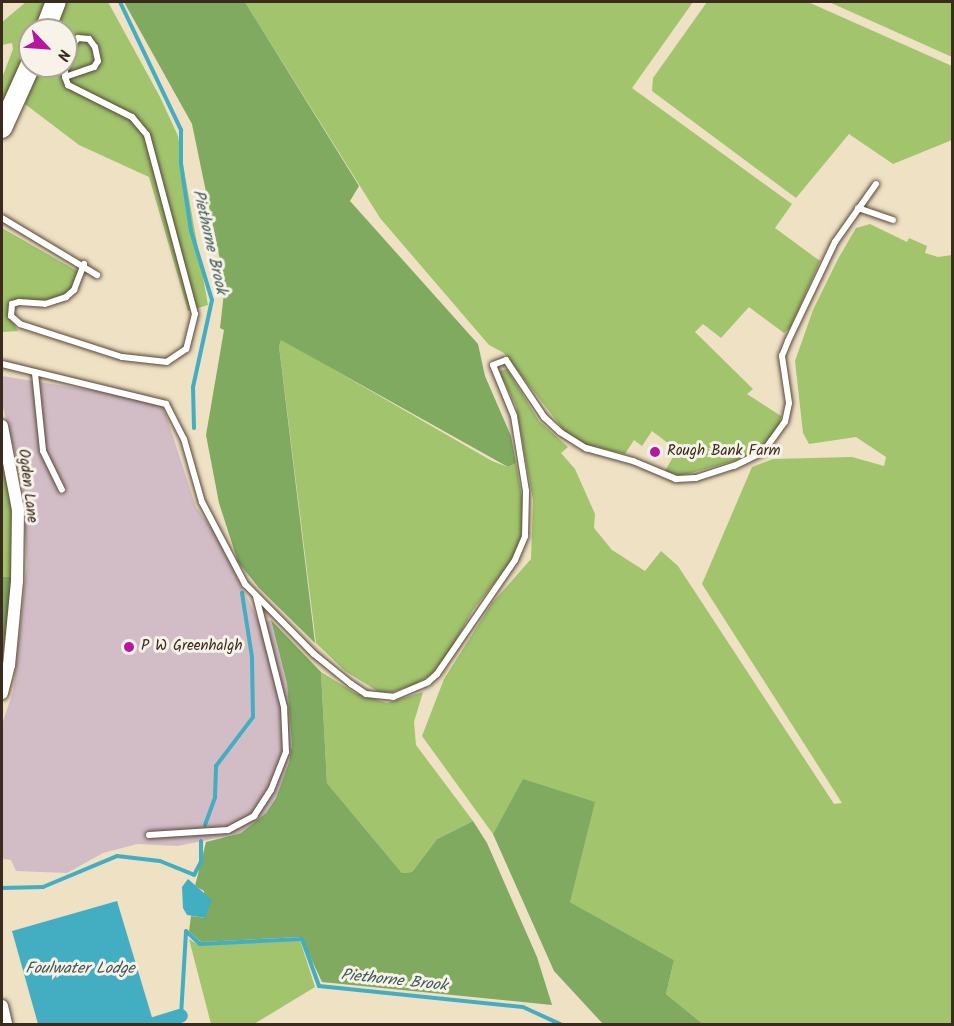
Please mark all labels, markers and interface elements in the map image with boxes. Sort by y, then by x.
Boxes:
north arrow [18,18,78,78]
text: N [49,45,76,65]
water label: Piethorne Brook [188,188,230,296]
place label: Rough Bank Farm [667,443,780,461]
marker: Rough Bank Farm [648,445,662,459]
street label: Ogden Lane [14,448,40,524]
place label: P W Greenhalgh [141,638,242,656]
marker: P W Greenhalgh [122,640,136,654]
water label: Foulwater Lodge [25,959,135,979]
water label: Piethorne Brook [340,966,448,996]

